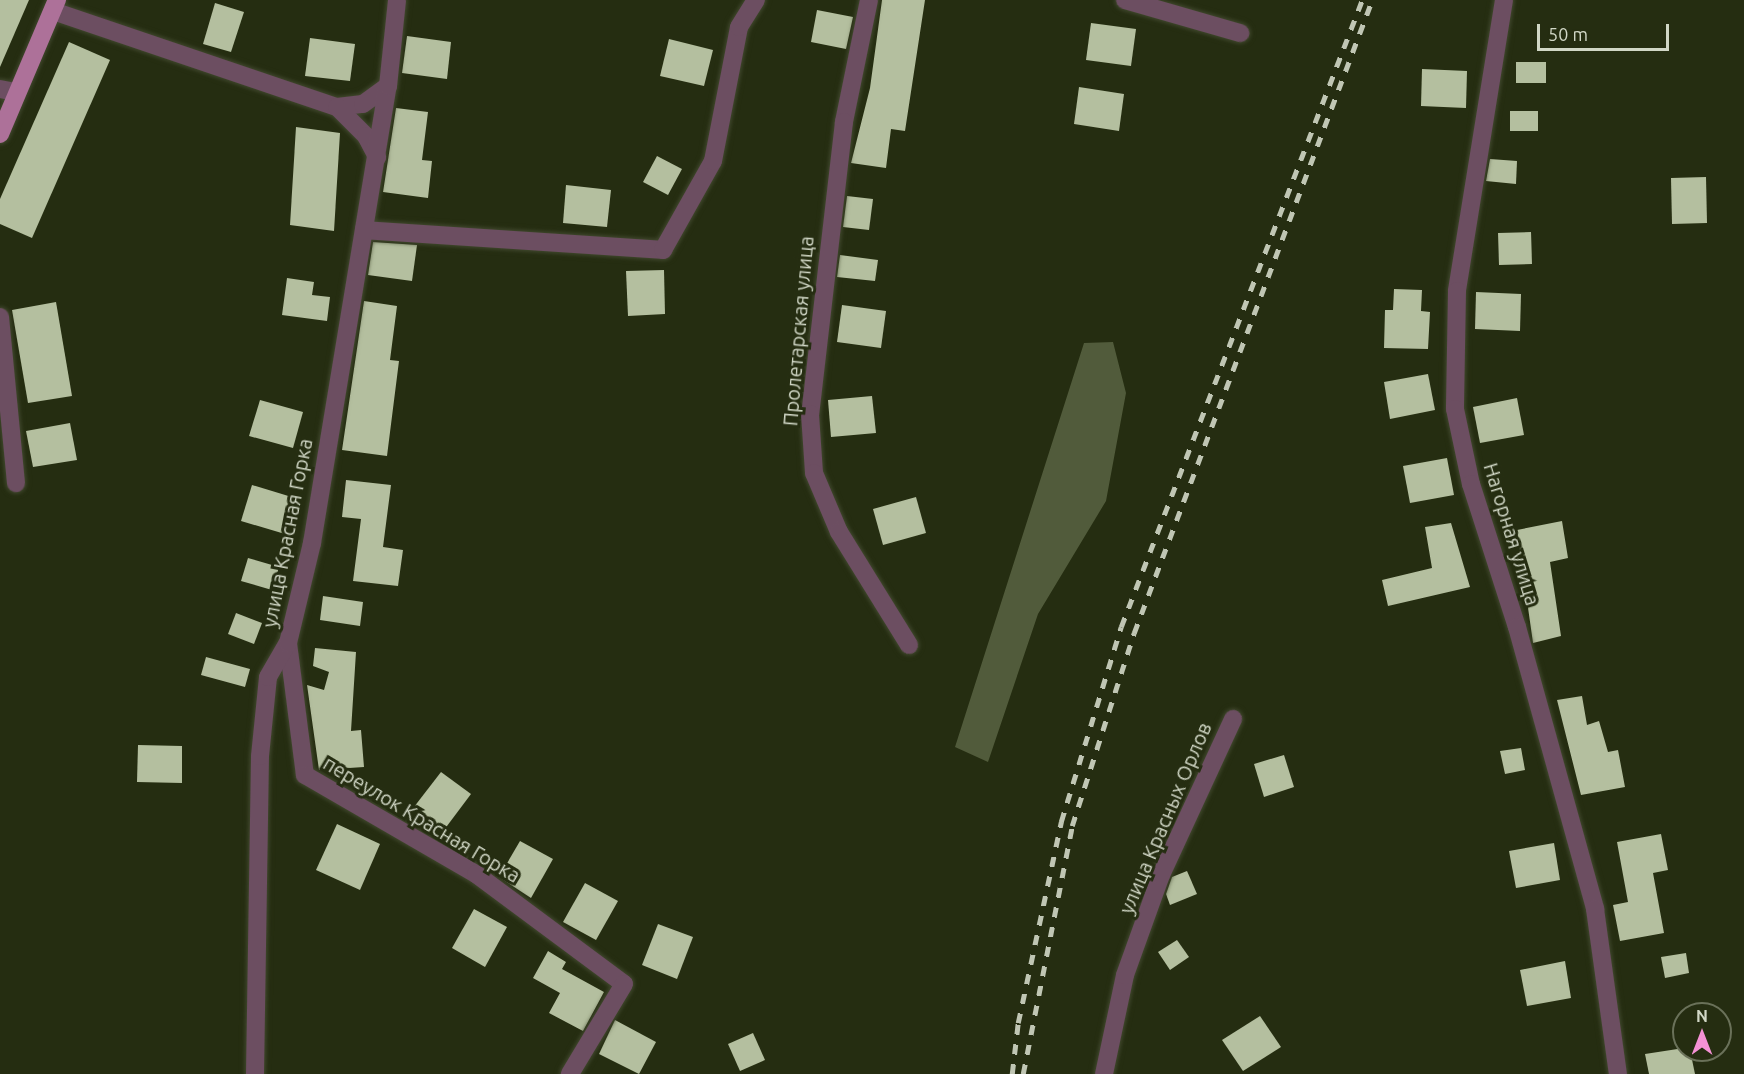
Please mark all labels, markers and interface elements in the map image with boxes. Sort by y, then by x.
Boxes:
scale bar [1540,12,1672,50]
text: 50 m [1548,24,1588,44]
street label: Пролетарская улица [778,235,818,427]
street label: улица Красная Горка [257,436,317,630]
street label: Нагорная улица [1479,460,1545,608]
street label: улица Красных Орлов [1114,719,1216,917]
street label: переулок Красная Горка [319,751,525,887]
north arrow [1672,1002,1732,1062]
text: N [1696,1007,1708,1025]

